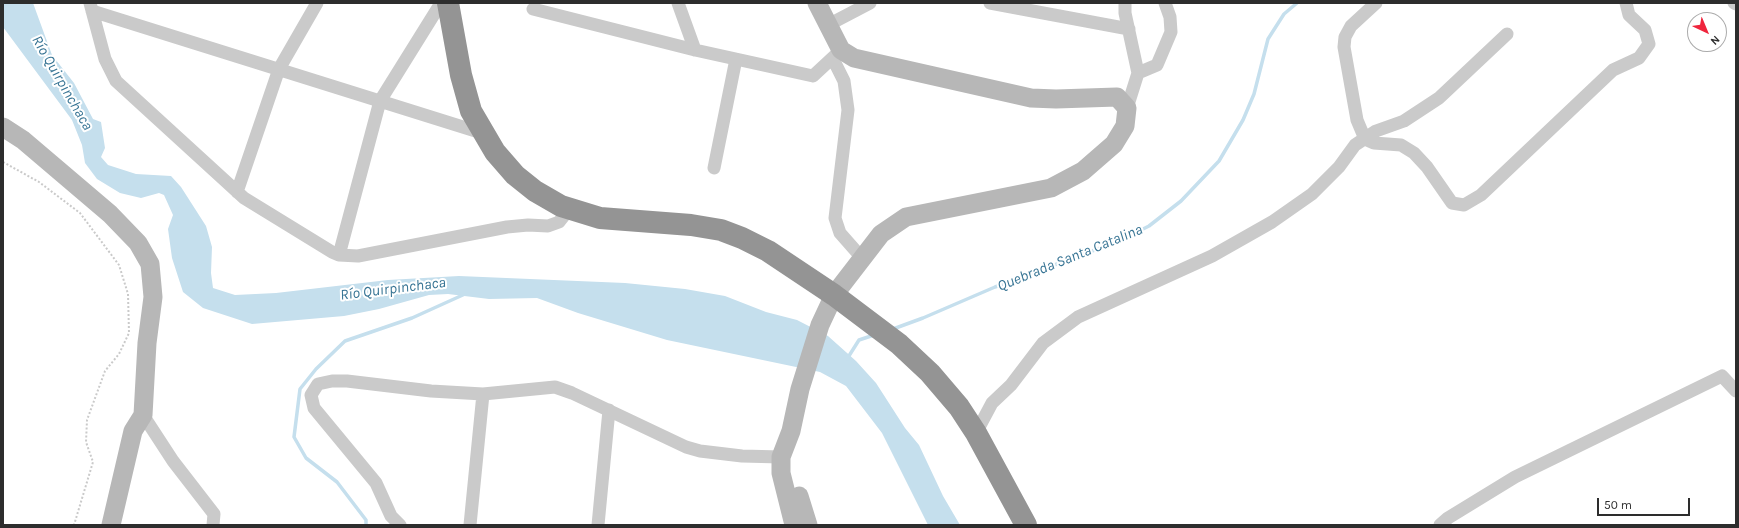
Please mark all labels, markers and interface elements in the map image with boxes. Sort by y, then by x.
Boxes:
north arrow [1687,12,1727,52]
water label: Río Quirpinchaca [28,32,96,134]
text: N [1708,33,1722,48]
water label: Quebrada Santa Catalina [995,221,1145,295]
water label: Río Quirpinchaca [339,274,447,304]
scale bar [1599,490,1692,516]
text: 50 m [1604,498,1632,512]

